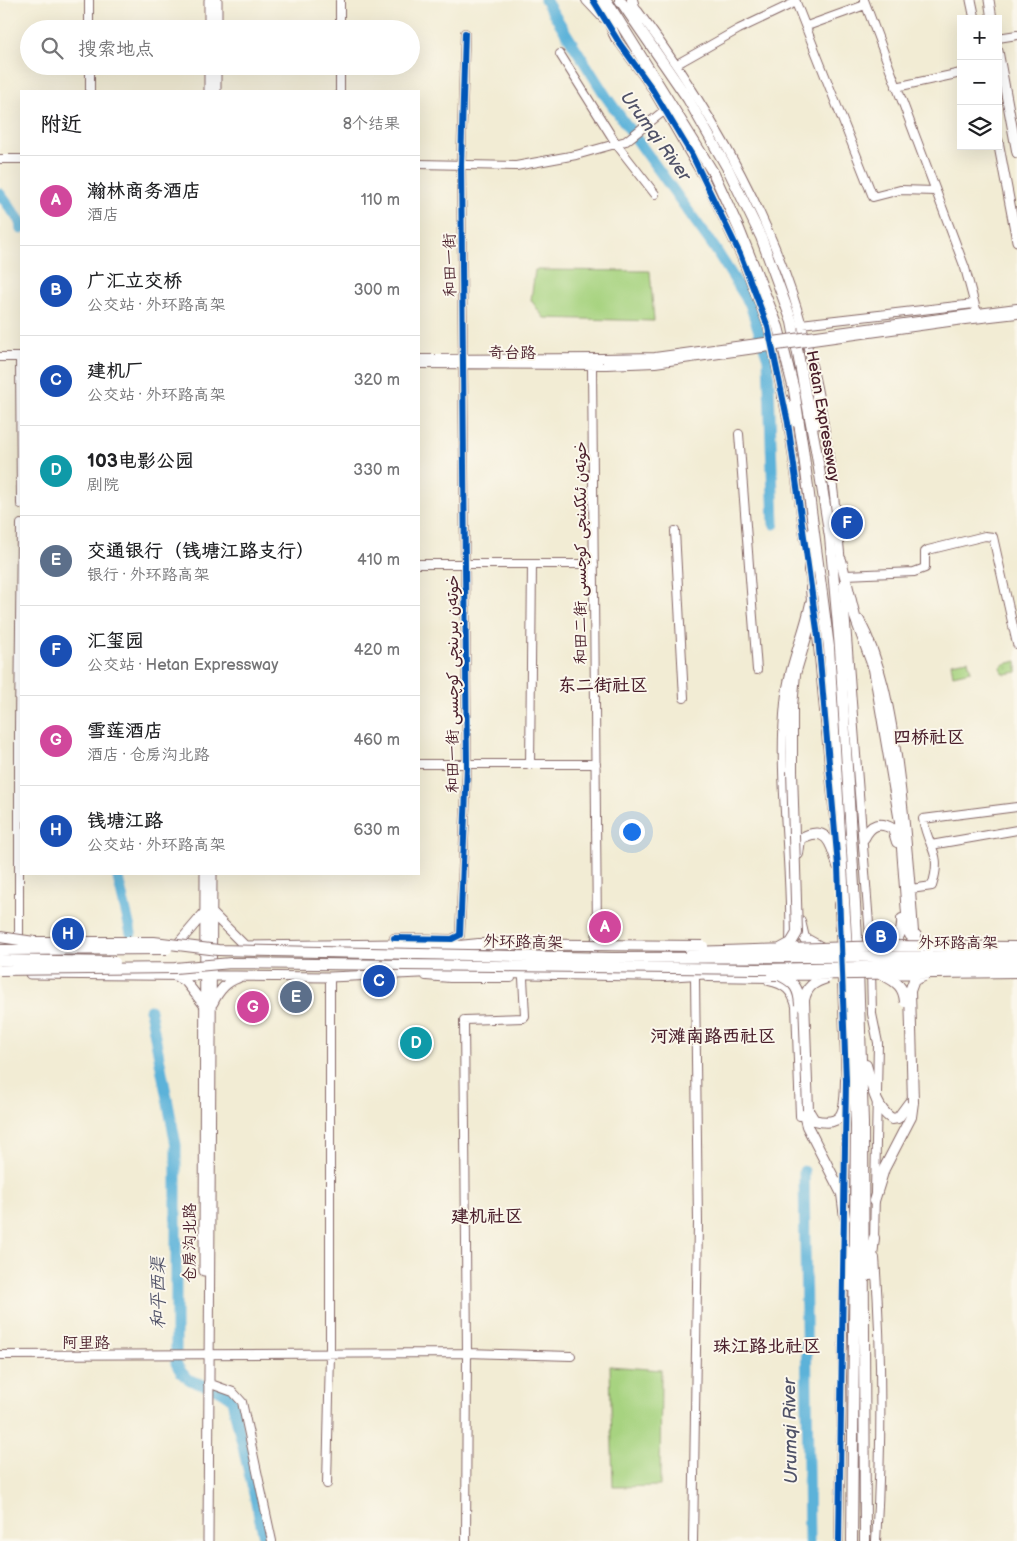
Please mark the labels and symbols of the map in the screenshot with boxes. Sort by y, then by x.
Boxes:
water label: Urumqi River [616,87,696,186]
street label: 和田一街 [440,233,461,297]
street label: 奇台路 [488,344,536,363]
street label: Hetan Expressway [802,349,844,484]
street label: 和田二街 خوتەن ئىككىنچى كوچىسى [572,441,591,665]
pin: F [831,504,863,542]
street label: 和田一街 خوتەن بىرىنچى كوچىسى [444,575,463,793]
district label: 东二街社区 [558,675,648,696]
district label: 四桥社区 [893,727,965,748]
your location [619,819,645,845]
pin: A [589,908,621,946]
pin: H [52,915,84,953]
pin: B [865,918,897,956]
street label: 外环路高架 [483,932,563,953]
street label: 外环路高架 [918,934,998,953]
pin: C [363,962,395,1000]
pin: E [280,978,312,1016]
pin: G [237,988,269,1026]
pin: D [400,1024,432,1062]
district label: 河滩南路西社区 [650,1026,776,1047]
street label: 仓房沟北路 [181,1203,200,1283]
district label: 建机社区 [451,1206,523,1227]
water label: 和平西渠 [148,1255,169,1329]
street label: 阿里路 [62,1334,110,1353]
district label: 珠江路北社区 [713,1336,821,1357]
water label: Urumqi River [779,1377,802,1484]

